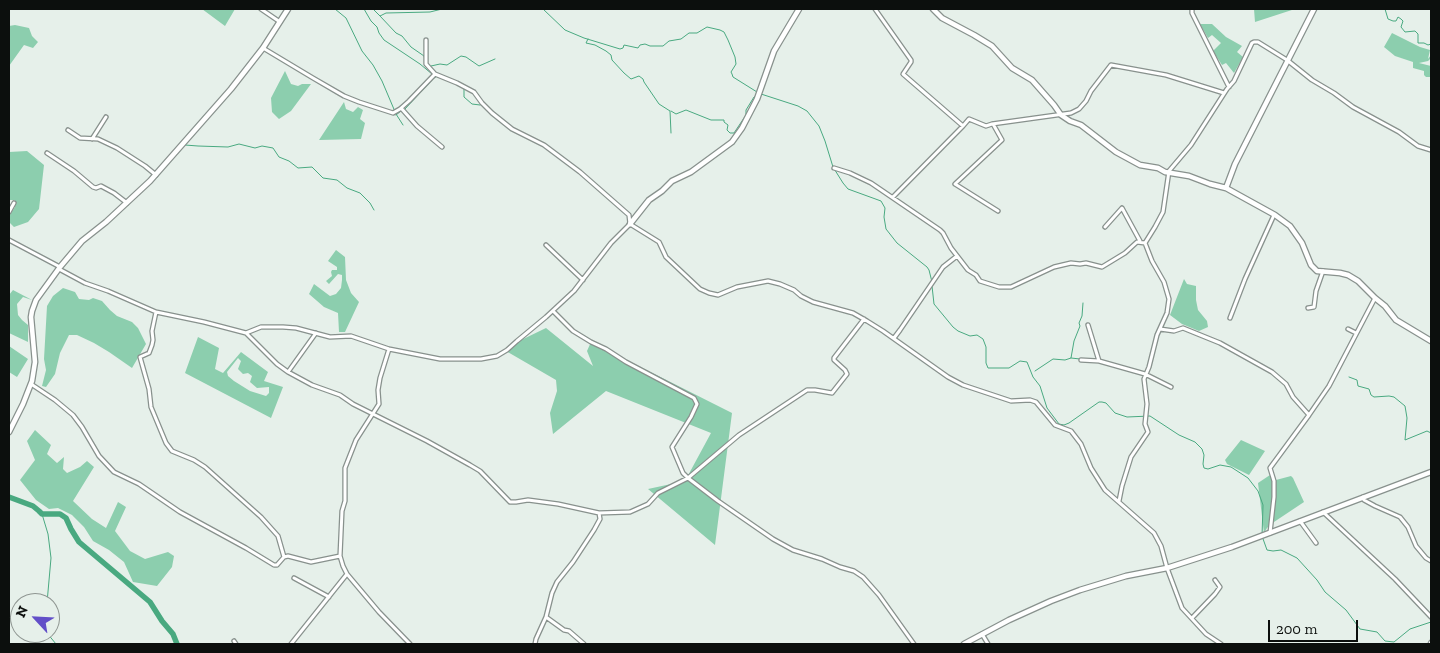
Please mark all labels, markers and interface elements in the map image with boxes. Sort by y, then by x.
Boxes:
north arrow [10,593,60,643]
text: N [12,603,32,620]
scale bar [1270,610,1360,642]
text: 200 m [1276,620,1317,638]

